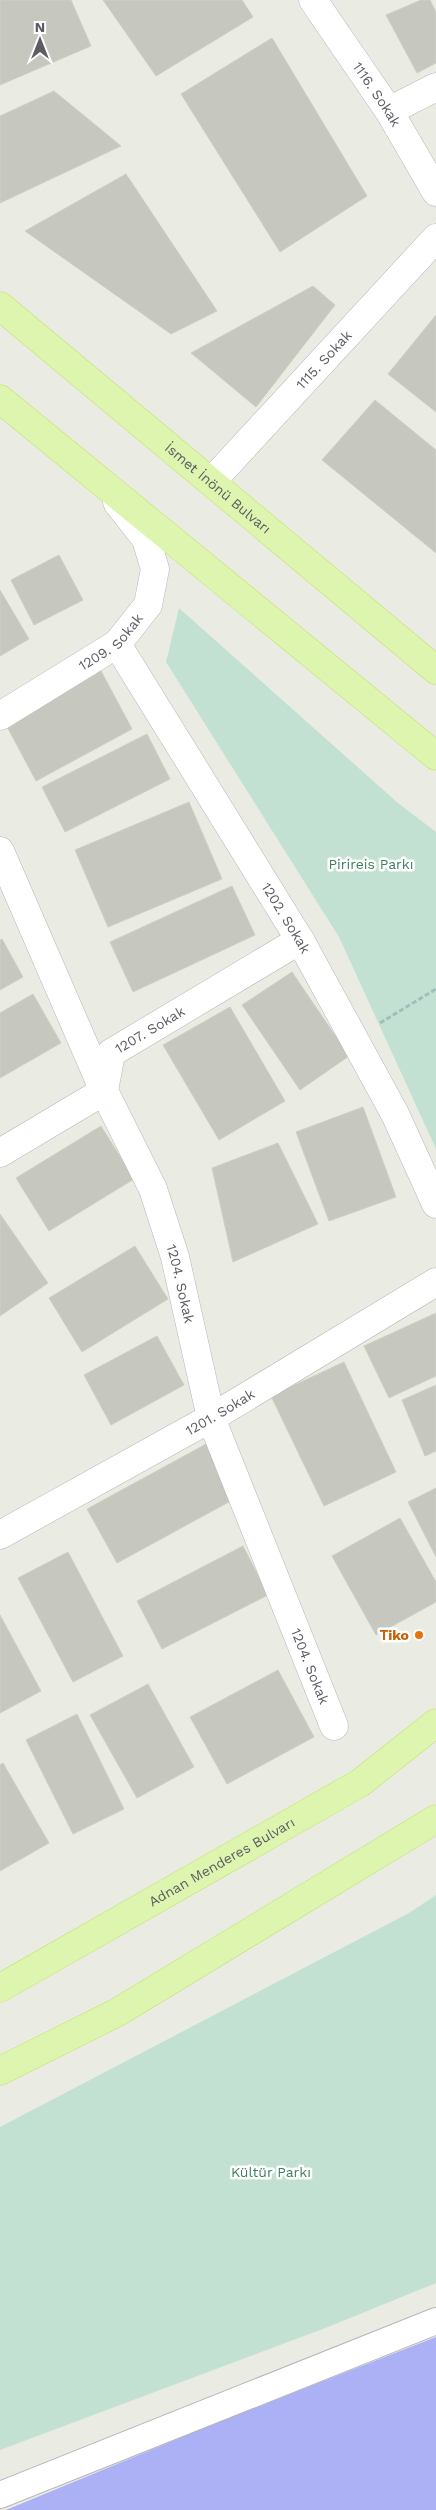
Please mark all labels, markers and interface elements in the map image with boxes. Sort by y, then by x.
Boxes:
north arrow [15,15,65,65]
text: N [35,19,45,35]
street label: 1116. Sokak [350,59,404,130]
street label: 1115. Sokak [293,327,355,392]
street label: İsmet İnönü Bulvarı [162,439,274,537]
street label: 1209. Sokak [76,610,146,674]
park label: Pirireis Parkı [329,856,413,872]
street label: 1202. Sokak [258,880,314,956]
street label: 1207. Sokak [112,1003,188,1057]
street label: 1204. Sokak [163,1242,198,1325]
street label: 1201. Sokak [183,1386,257,1439]
street label: 1204. Sokak [288,1626,333,1707]
place label: Тiko [380,1627,409,1643]
marker: Тiko [413,1629,425,1641]
street label: Adnan Menderes Bulvarı [146,1814,297,1910]
park label: Kültür Parkı [231,2164,311,2180]

